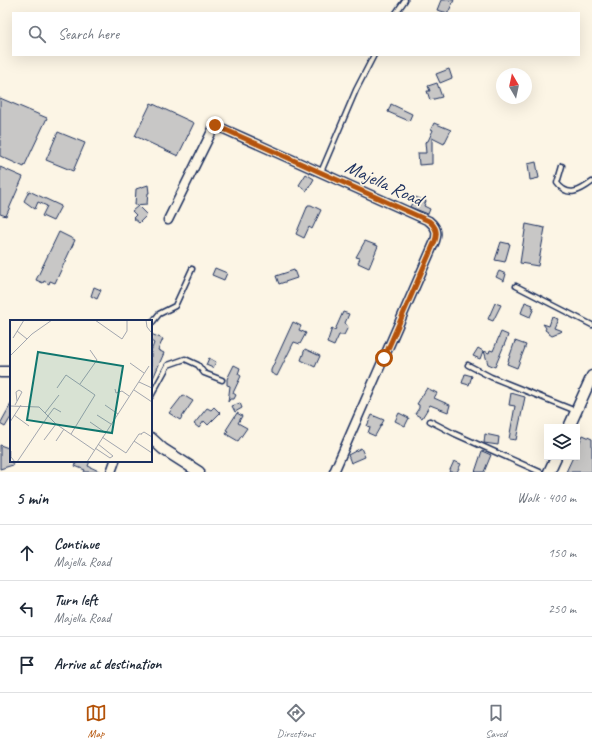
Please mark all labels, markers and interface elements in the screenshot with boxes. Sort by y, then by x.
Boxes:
search box [12,12,580,56]
icon: search [26,23,48,45]
text: Search here [58,25,119,44]
north arrow [496,68,532,104]
route end [206,116,224,134]
street label: Majella Road [341,155,430,213]
inset map [10,320,152,462]
route start [375,349,393,367]
map controls [544,424,580,460]
button: layers [544,424,580,460]
text: 5 min [16,488,48,509]
text: Walk · 400 m [517,490,576,506]
text: Continue [54,535,99,554]
icon: ahead [16,542,38,564]
text: 150 m [548,545,576,561]
text: Majella Road [54,554,111,570]
text: Turn left [54,591,97,610]
icon: left [16,598,38,620]
text: 250 m [548,601,576,617]
text: Majella Road [54,610,111,626]
icon: arrive [16,654,38,676]
text: Arrive at destination [54,655,161,674]
tab: Map [85,702,107,740]
tab: Directions [277,702,315,740]
tab: Saved [485,702,507,740]

